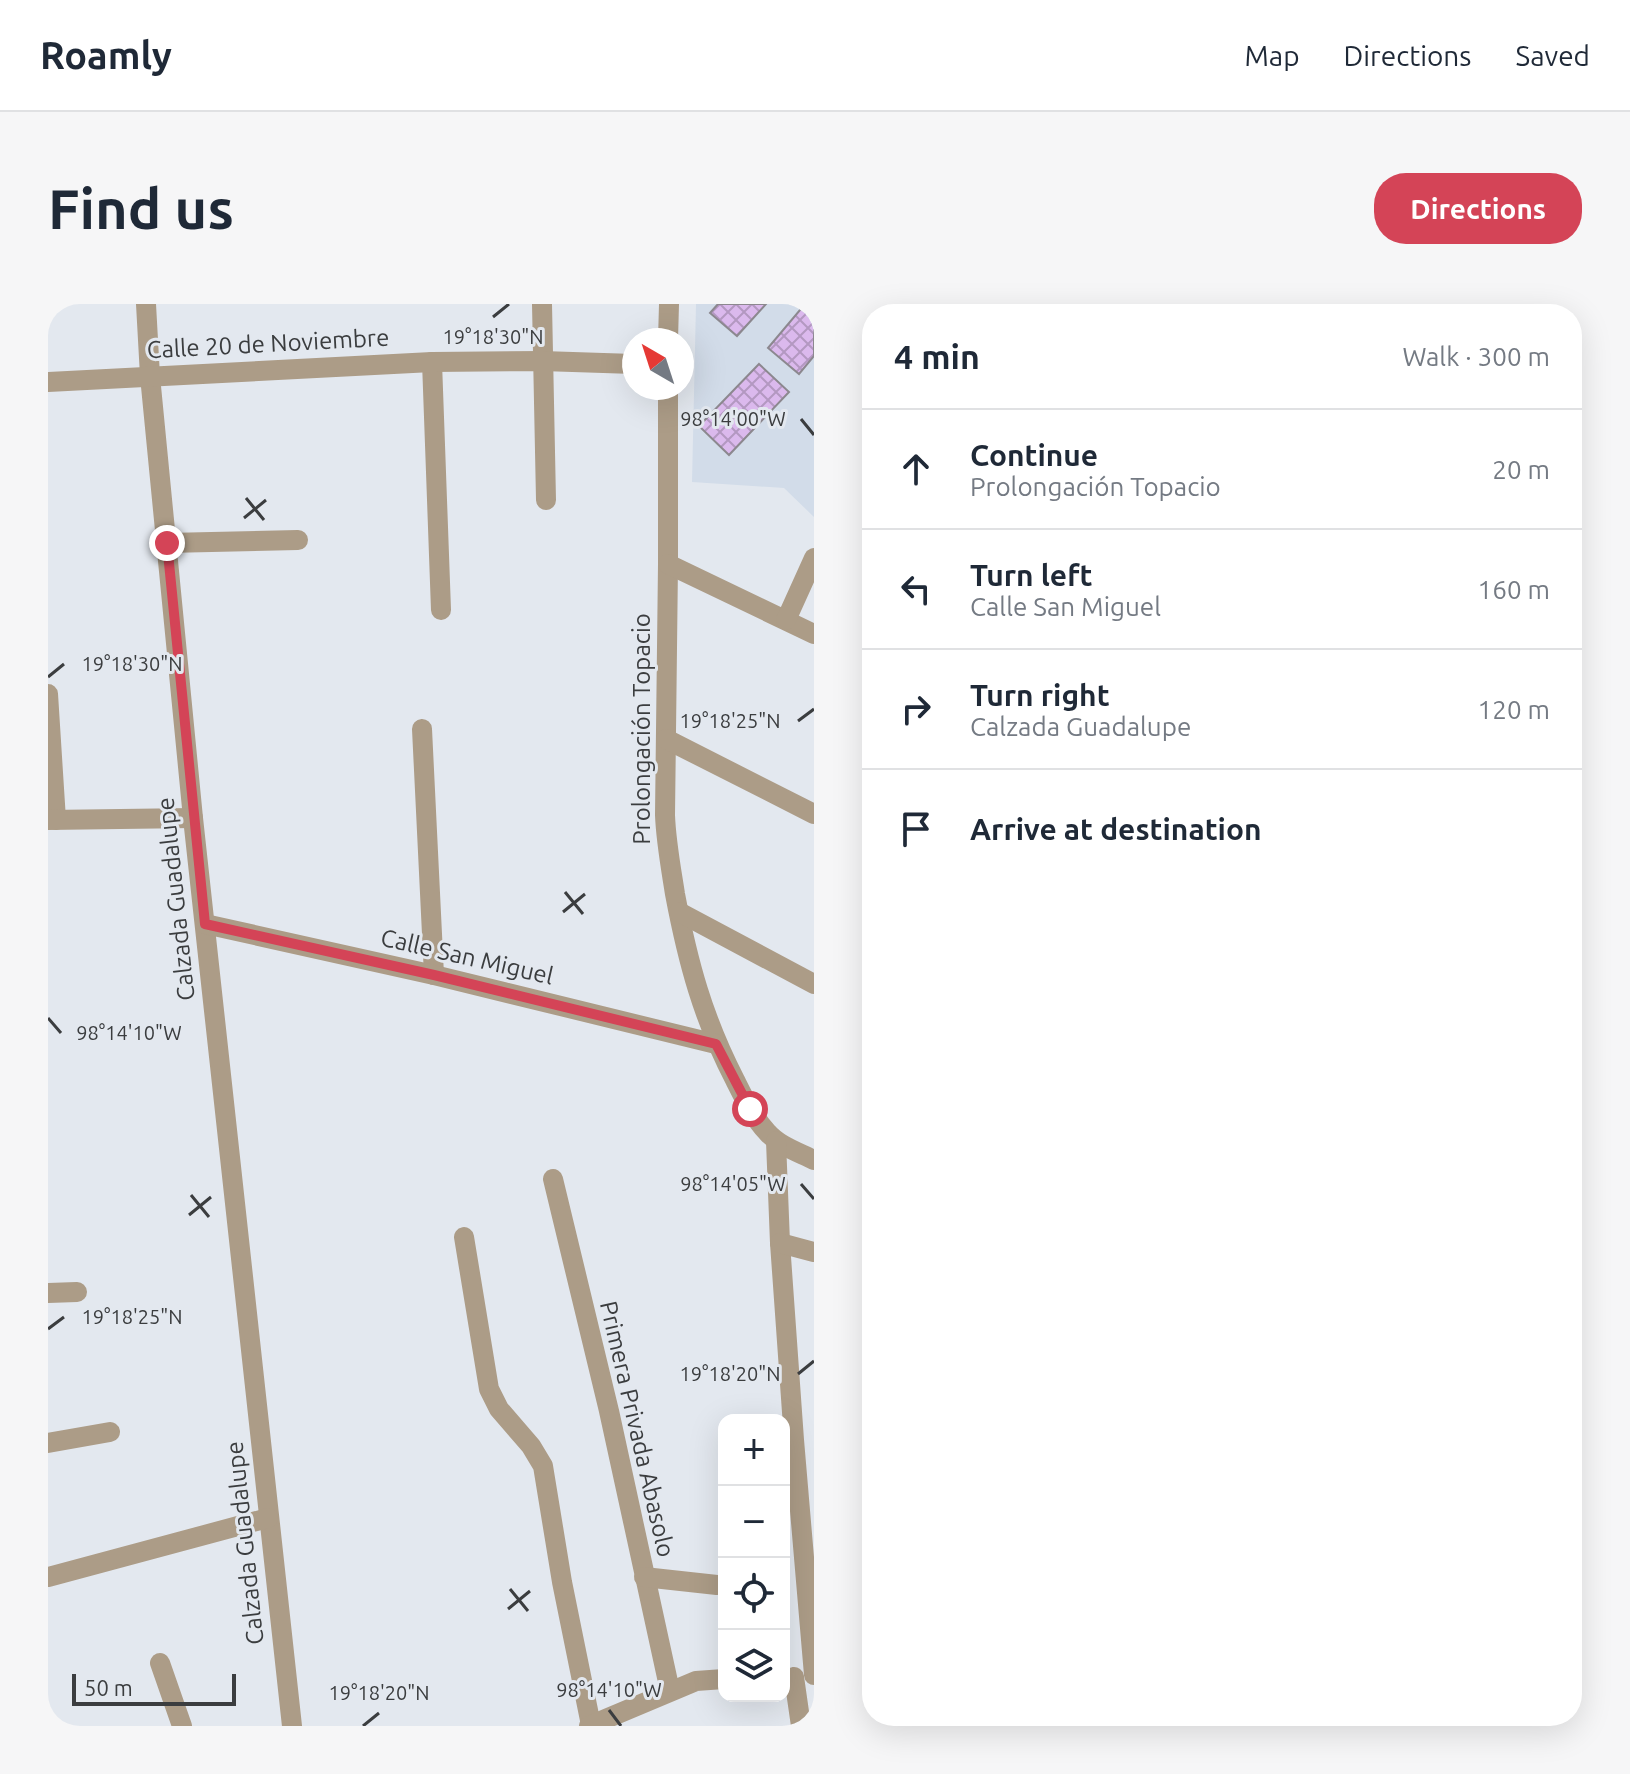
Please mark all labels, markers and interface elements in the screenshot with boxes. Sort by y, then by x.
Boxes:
text: Roamly [40,34,172,76]
text: Map [1244,40,1300,71]
text: Directions [1344,40,1471,71]
text: Saved [1515,40,1590,71]
button: Directions [1374,173,1582,244]
text: Find us [48,177,234,240]
street label: Calle 20 de Noviembre [146,324,390,363]
text: 19°18'30"N [442,325,544,348]
north arrow [622,328,694,400]
text: 4 min [894,337,980,375]
text: Walk · 300 m [1402,342,1550,371]
text: 98°14'00"W [680,407,786,430]
text: Continue [970,438,1098,472]
icon: ahead [894,447,938,491]
text: 20 m [1492,455,1550,484]
text: Prolongación Topacio [970,472,1221,501]
route end [149,525,185,561]
text: Turn left [970,558,1092,592]
icon: left [894,567,938,611]
text: 160 m [1478,575,1550,604]
text: Calle San Miguel [970,592,1161,621]
street label: Prolongación Topacio [628,613,655,845]
text: 19°18'30"N [81,652,183,675]
text: Turn right [970,678,1110,712]
icon: right [894,687,938,731]
text: 120 m [1478,695,1550,724]
text: 19°18'25"N [679,709,781,732]
text: Calzada Guadalupe [970,712,1191,741]
street label: Calzada Guadalupe [151,796,200,1002]
icon: arrive [894,807,938,851]
text: Arrive at destination [970,812,1262,846]
street label: Calle San Miguel [378,924,556,989]
text: 98°14'10"W [76,1021,182,1044]
route start [732,1091,768,1127]
text: 98°14'05"W [680,1172,786,1195]
street label: Primera Privada Abasolo [595,1298,680,1560]
text: 19°18'25"N [81,1305,183,1328]
text: 19°18'20"N [679,1362,781,1385]
map controls [718,1414,790,1702]
button: + [718,1414,790,1486]
street label: Calzada Guadalupe [220,1440,269,1646]
button: − [718,1486,790,1558]
button: locate [718,1558,790,1630]
button: layers [718,1630,790,1702]
scale bar [72,1670,236,1706]
text: 50 m [84,1675,133,1700]
text: 98°14'10"W [556,1678,662,1701]
text: 19°18'20"N [328,1681,430,1704]

